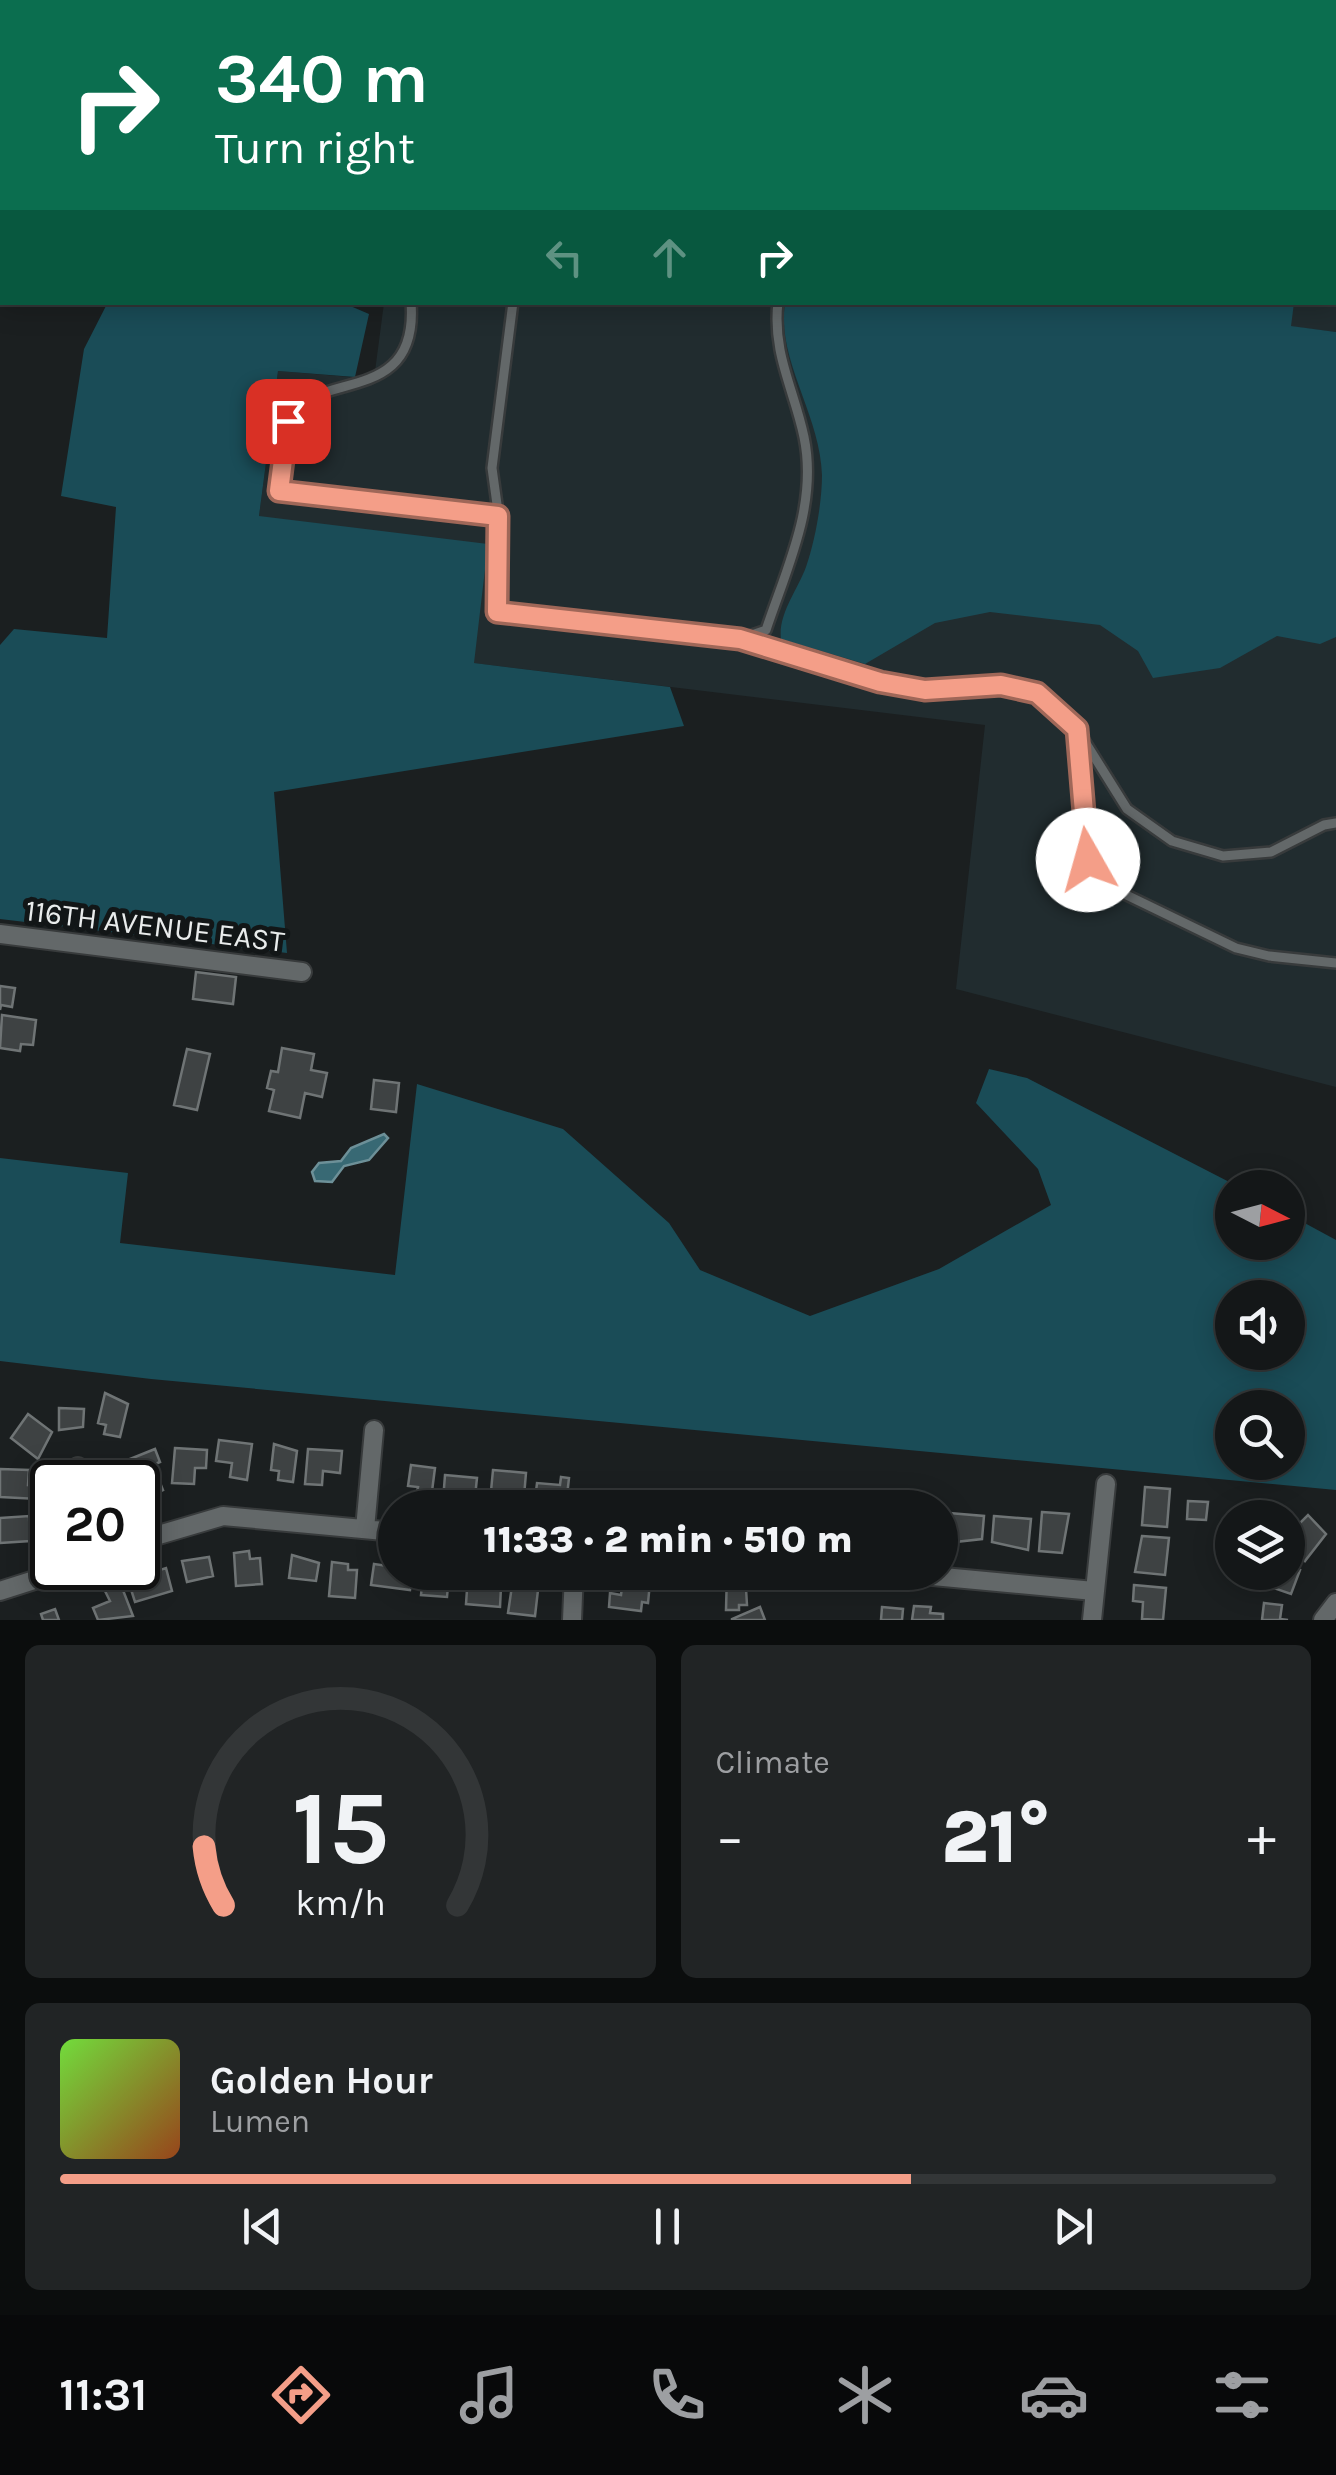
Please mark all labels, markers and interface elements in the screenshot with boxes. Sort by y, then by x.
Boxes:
text: 340 m [215,38,429,120]
icon: right [50,40,180,170]
text: Turn right [215,122,415,174]
icon: left [537,230,592,285]
icon: ahead [642,230,697,285]
icon: right [747,230,802,285]
pin [246,379,331,464]
icon: arrive [261,394,316,449]
position arrow [1036,808,1140,912]
street label: 116TH AVENUE EAST [23,892,287,960]
north arrow [1215,1170,1305,1260]
map controls [1215,1170,1305,1590]
button: sound [1215,1280,1305,1370]
button: search [1215,1390,1305,1480]
speed limit sign: 20 [30,1460,160,1590]
button: layers [1215,1500,1305,1590]
text: 11:33 · 2 min · 510 m [483,1517,853,1562]
text: Climate [716,1744,830,1781]
text: 15 [291,1768,389,1889]
text: 21° [941,1793,1050,1881]
text: − [716,1805,744,1869]
text: + [1247,1805,1276,1869]
text: km/h [295,1882,386,1924]
text: Golden Hour [210,2058,433,2103]
text: Lumen [210,2103,310,2140]
icon: previous [235,2199,290,2254]
icon: pause [640,2199,695,2254]
icon: next [1046,2199,1101,2254]
icon: directions [266,2360,336,2430]
icon: music [454,2360,524,2430]
icon: phone [642,2360,712,2430]
icon: climate [830,2360,900,2430]
icon: car [1019,2360,1089,2430]
icon: filters [1207,2360,1277,2430]
text: 11:31 [59,2369,147,2421]

